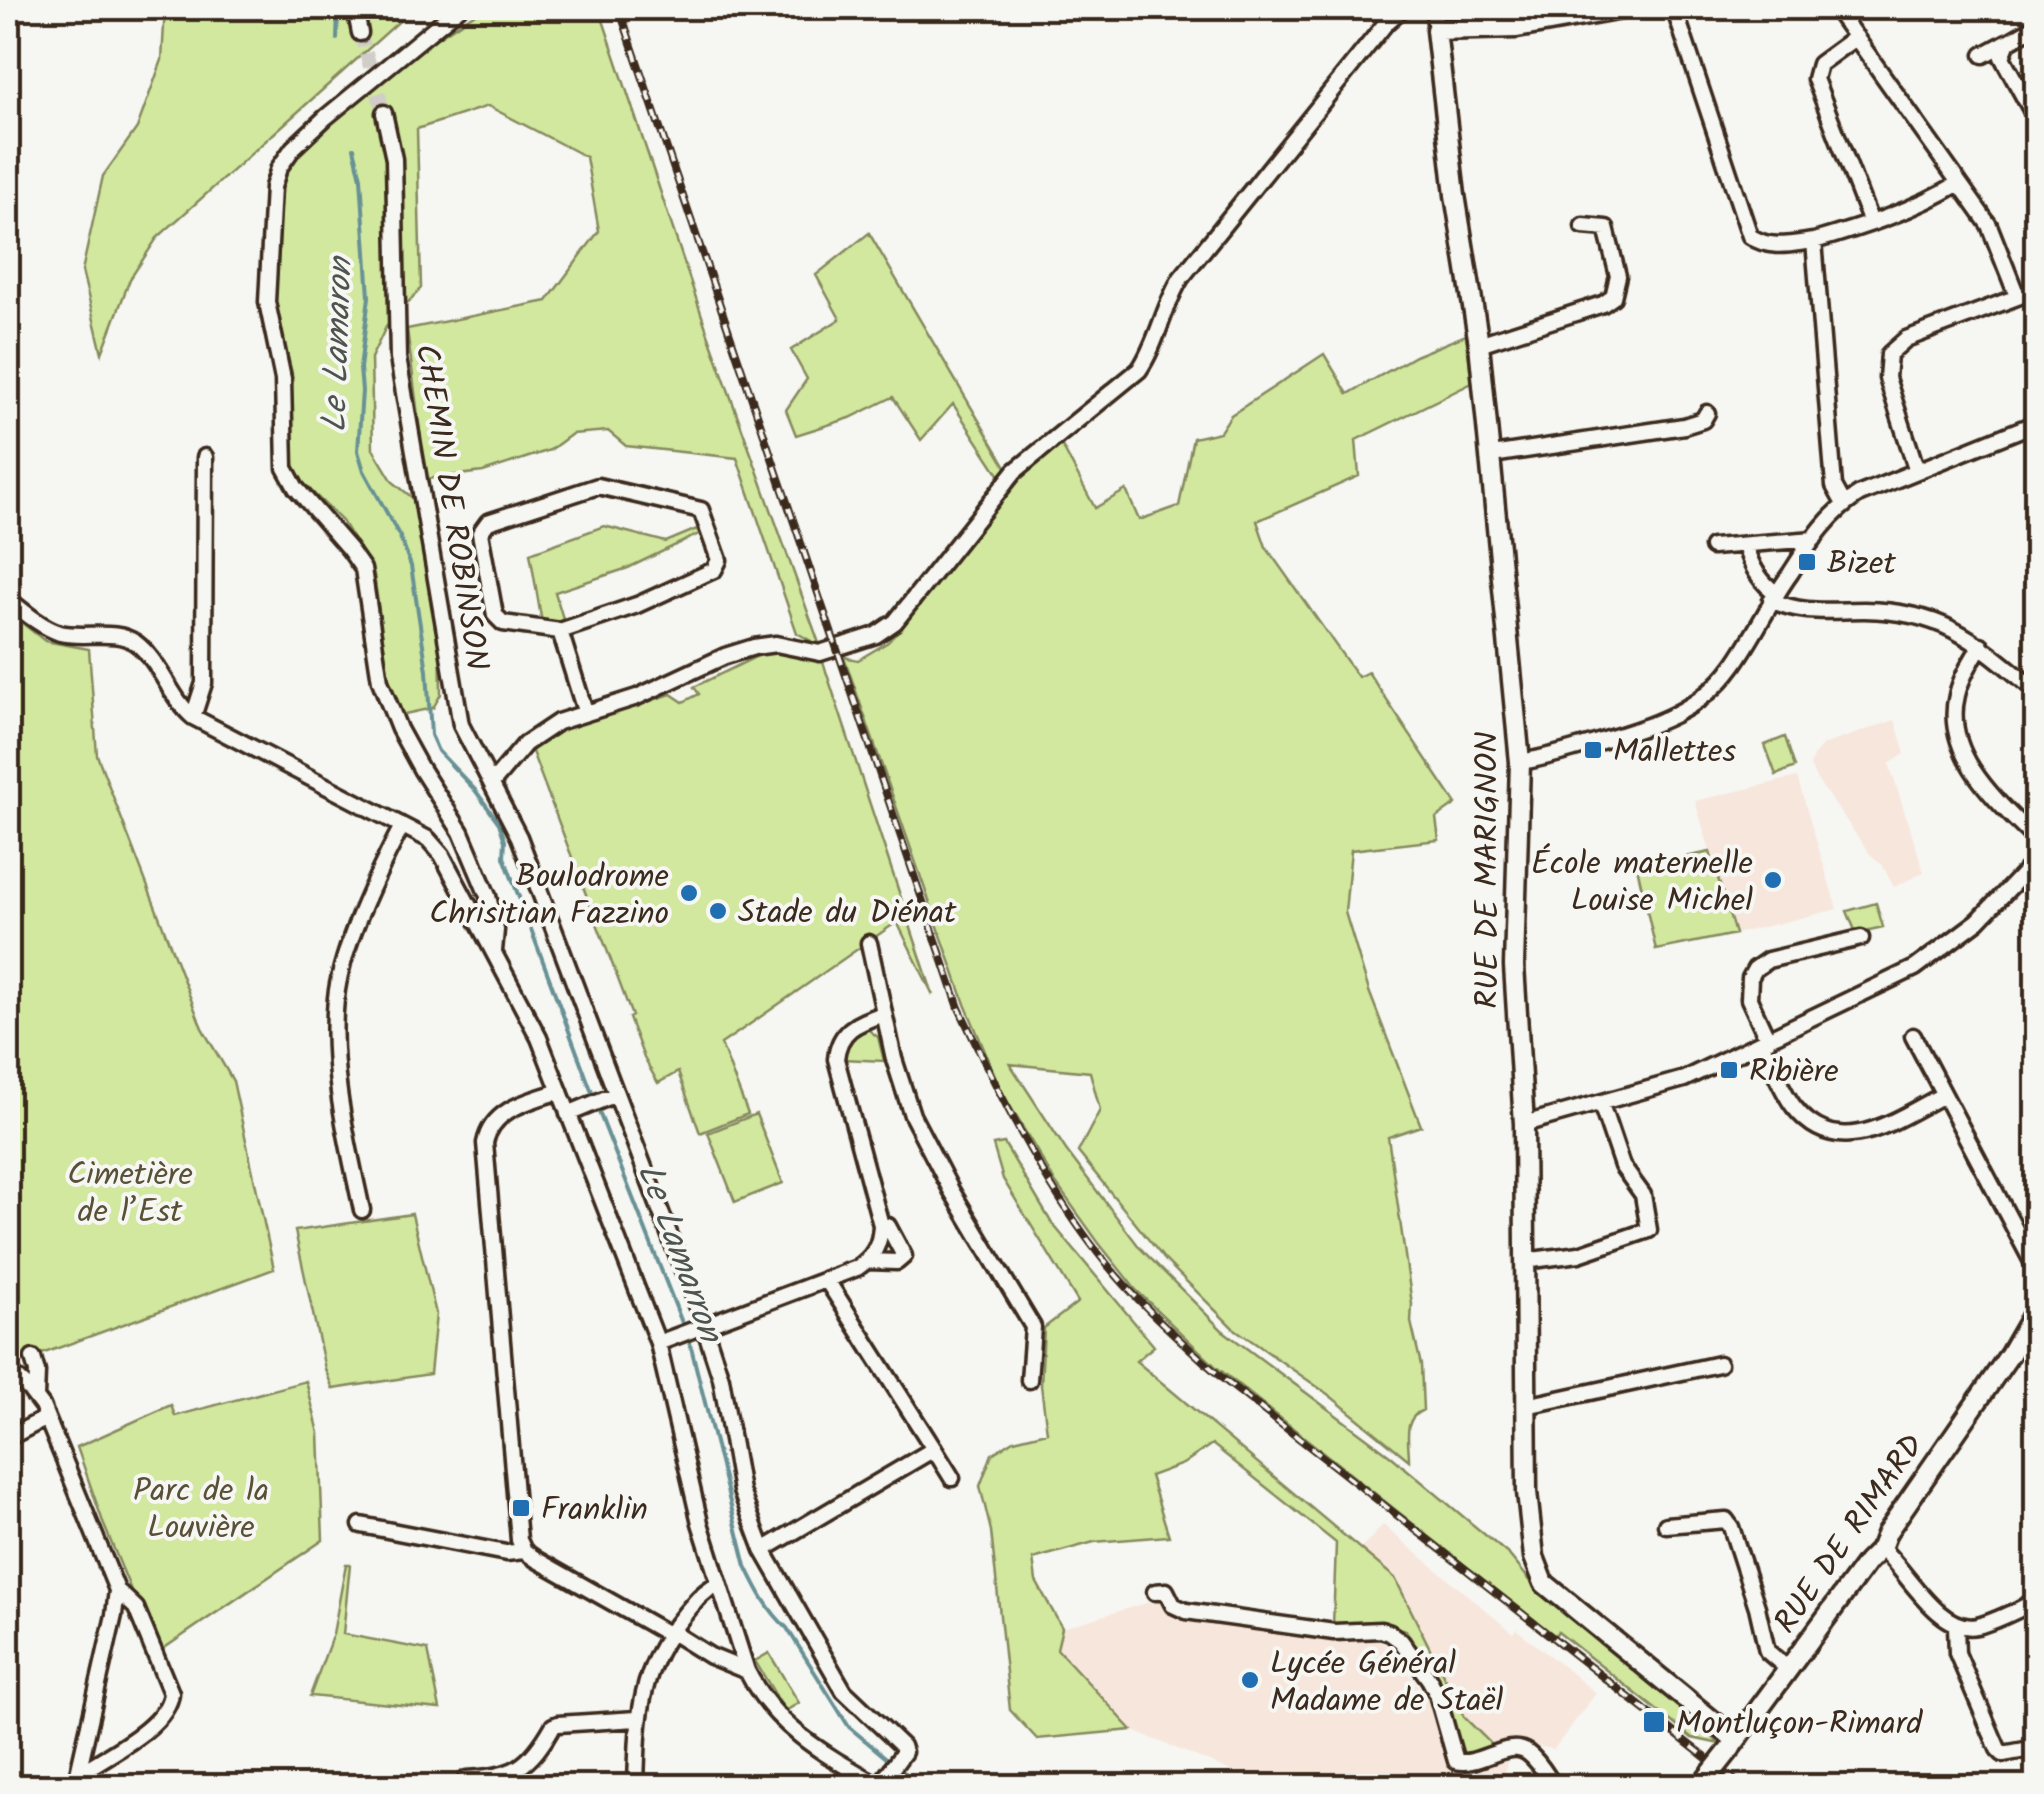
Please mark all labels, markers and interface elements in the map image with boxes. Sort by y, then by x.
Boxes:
water label: Le Lamaron [308,254,370,433]
street label: CHEMIN DE ROBINSON [400,341,502,674]
place label: Bizet [1827,539,1896,590]
marker: Bizet [1796,551,1818,573]
place label: Mallettes [1613,727,1737,778]
street label: RUE DE MARIGNON [1463,731,1514,1009]
marker: Mallettes [1582,739,1604,761]
place label: École maternelle Louise Michel [1531,839,1753,927]
place label: Boulodrome Chrisitian Fazzino [429,852,669,940]
marker: École maternelle Louise Michel [1762,869,1784,891]
marker: Boulodrome Chrisitian Fazzino [678,882,700,904]
place label: Stade du Diénat [738,888,957,939]
marker: Stade du Diénat [707,900,729,922]
place label: Ribière [1749,1047,1839,1098]
marker: Ribière [1718,1059,1740,1081]
park label: Cimetière de l’Est [67,1150,193,1238]
water label: Le Lamarron [620,1156,737,1352]
street label: RUE DE RIMARD [1762,1424,1938,1645]
park label: Parc de la Louvière [133,1466,269,1554]
place label: Franklin [541,1485,648,1536]
marker: Franklin [510,1497,532,1519]
place label: Lycée Général Madame de Staël [1270,1639,1504,1727]
marker: Lycée Général Madame de Staël [1239,1669,1261,1691]
place label: Montluçon-Rimard [1676,1699,1923,1750]
marker: Montluçon-Rimard [1641,1709,1667,1735]

